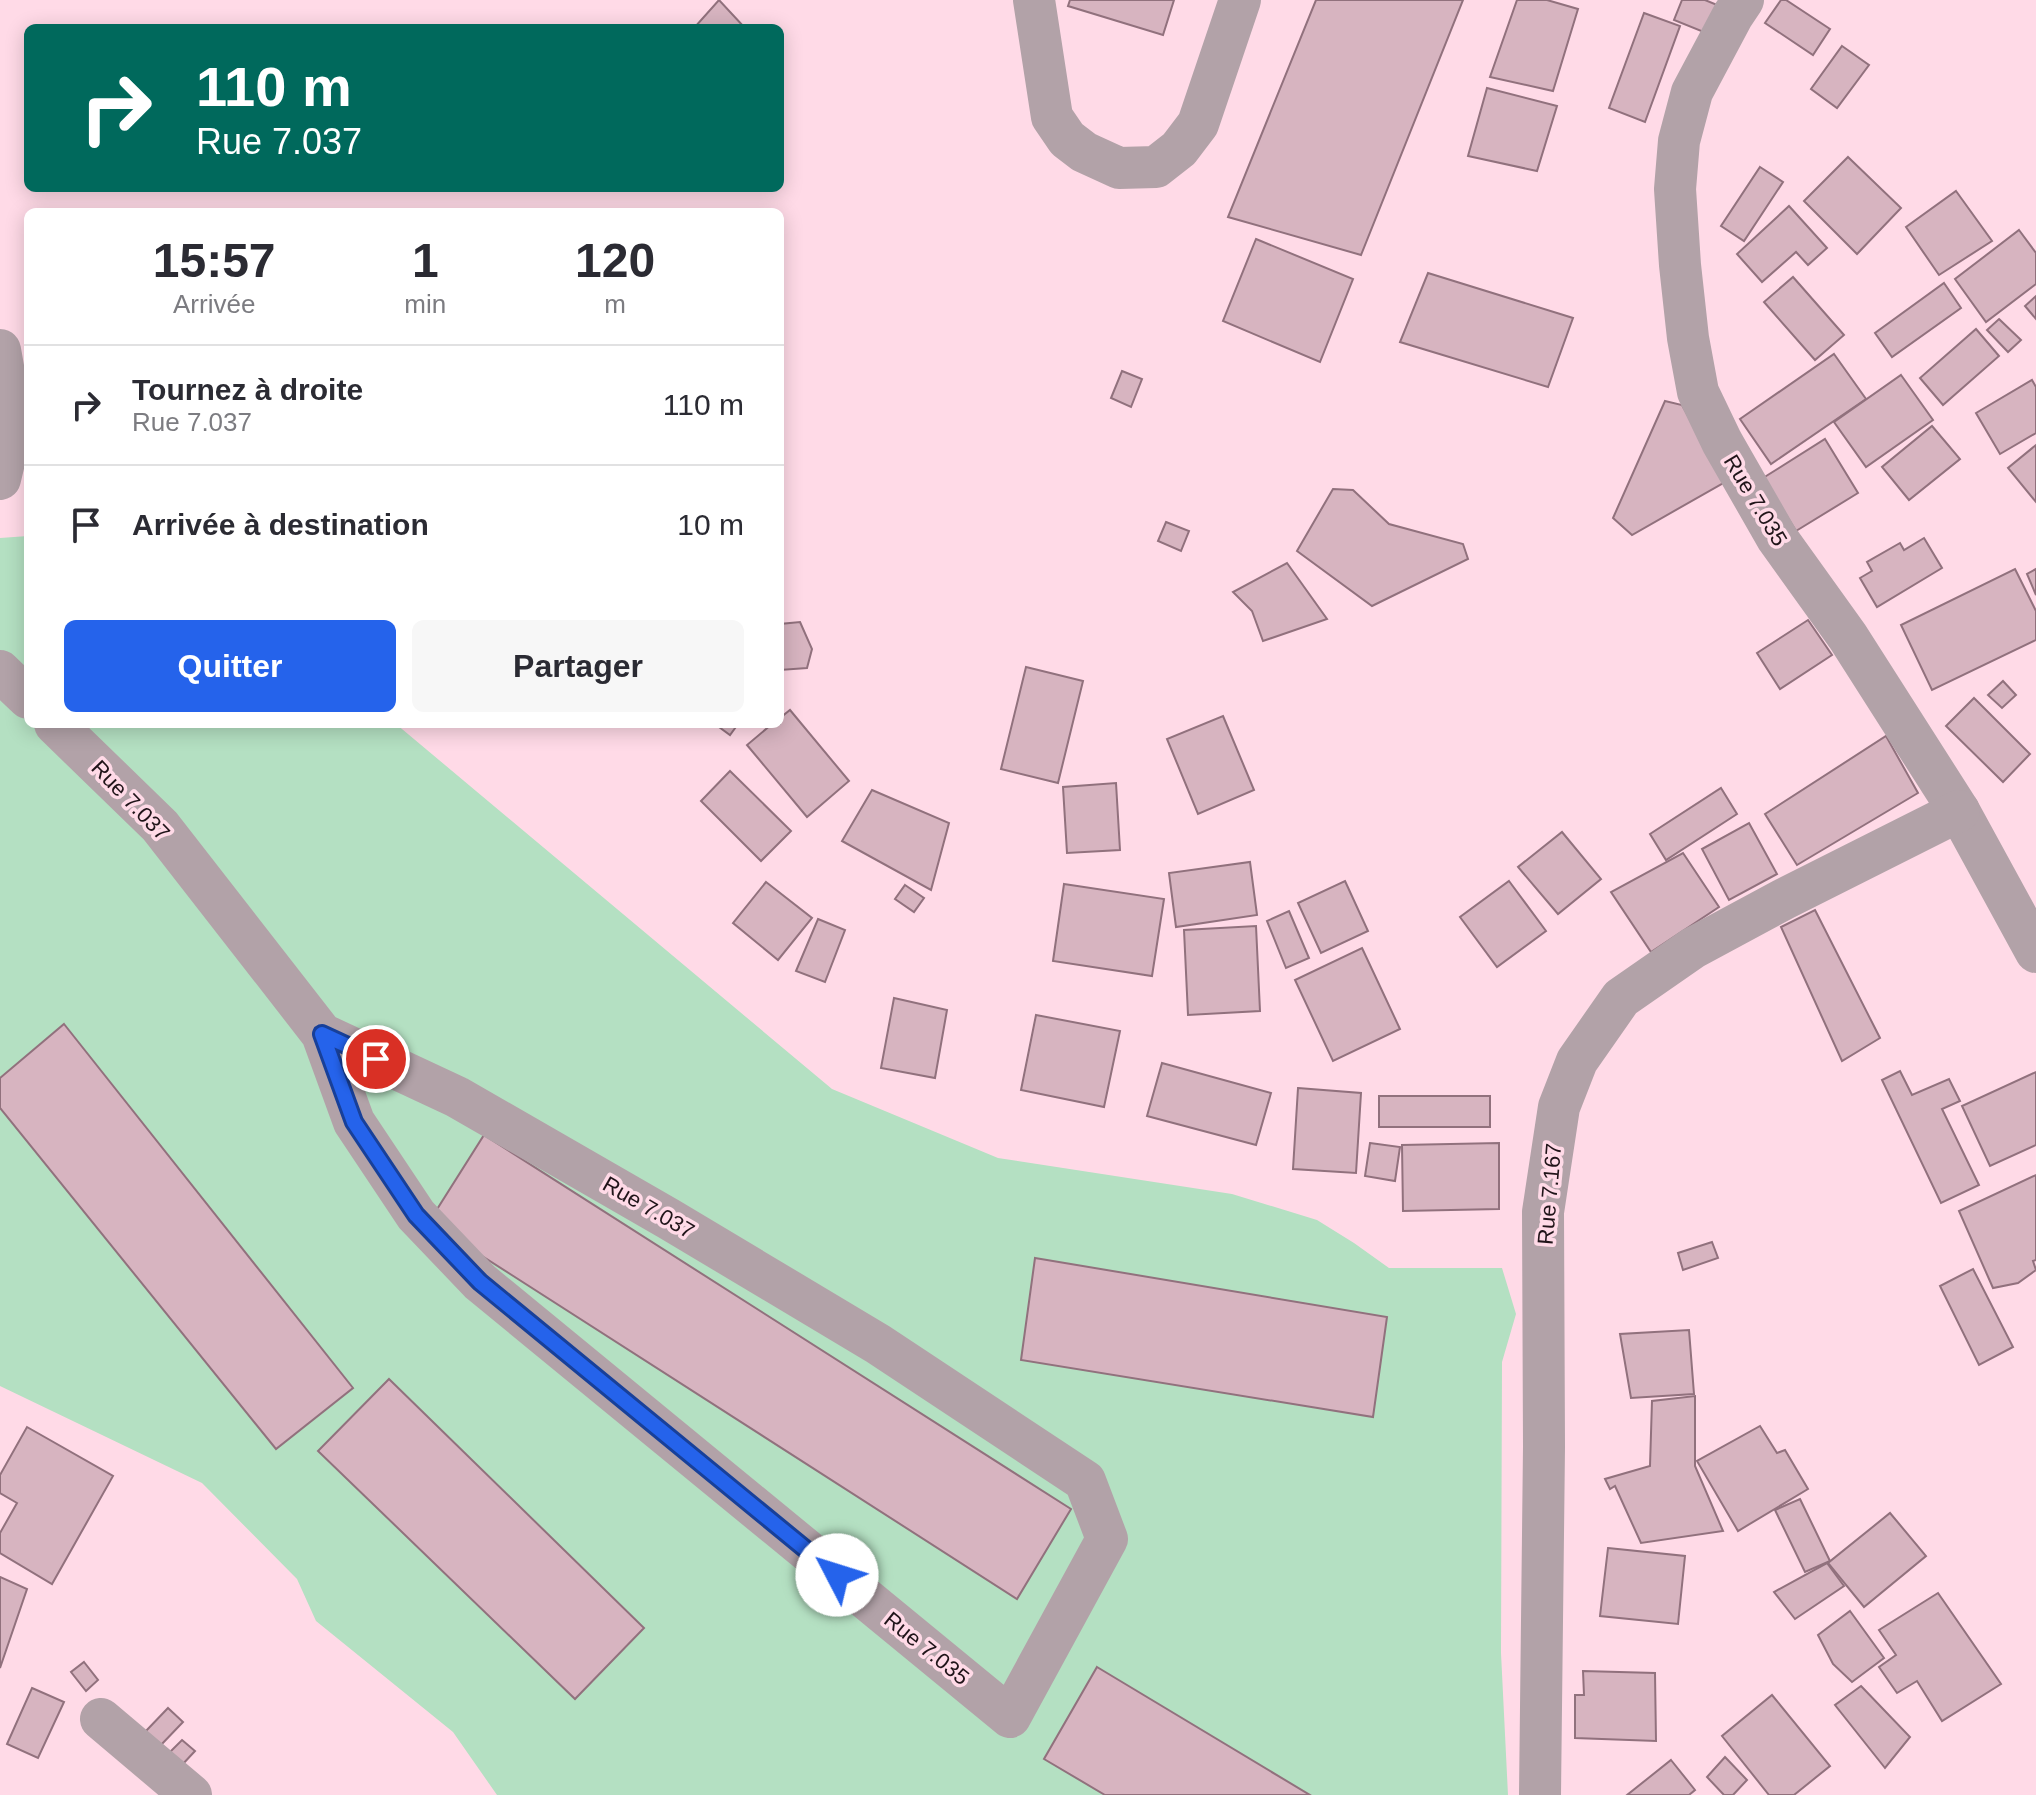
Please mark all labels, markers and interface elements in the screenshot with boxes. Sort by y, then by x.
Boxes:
text: 110 m [196,55,352,118]
icon: right [64,56,168,160]
text: Rue 7.037 [196,121,362,162]
text: 15:57 [153,234,276,287]
text: 1 [412,234,439,287]
text: 120 [575,234,655,287]
text: Arrivée [173,289,255,319]
text: min [404,289,446,319]
text: m [604,289,626,319]
text: Tournez à droite [132,373,363,406]
icon: right [64,383,108,427]
text: 110 m [663,388,744,421]
text: Rue 7.037 [132,407,252,437]
street label: Rue 7.035 [1719,450,1792,550]
icon: arrive [64,503,108,547]
text: Arrivée à destination [132,508,429,541]
text: 10 m [677,508,744,541]
button: Quitter [64,620,396,712]
button: Partager [412,620,744,712]
street label: Rue 7.037 [86,755,175,846]
pin [342,1025,410,1093]
icon: arrive [354,1037,398,1081]
street label: Rue 7.167 [1533,1142,1566,1246]
street label: Rue 7.037 [599,1171,699,1244]
position arrow [795,1533,879,1617]
street label: Rue 7.035 [879,1607,974,1690]

